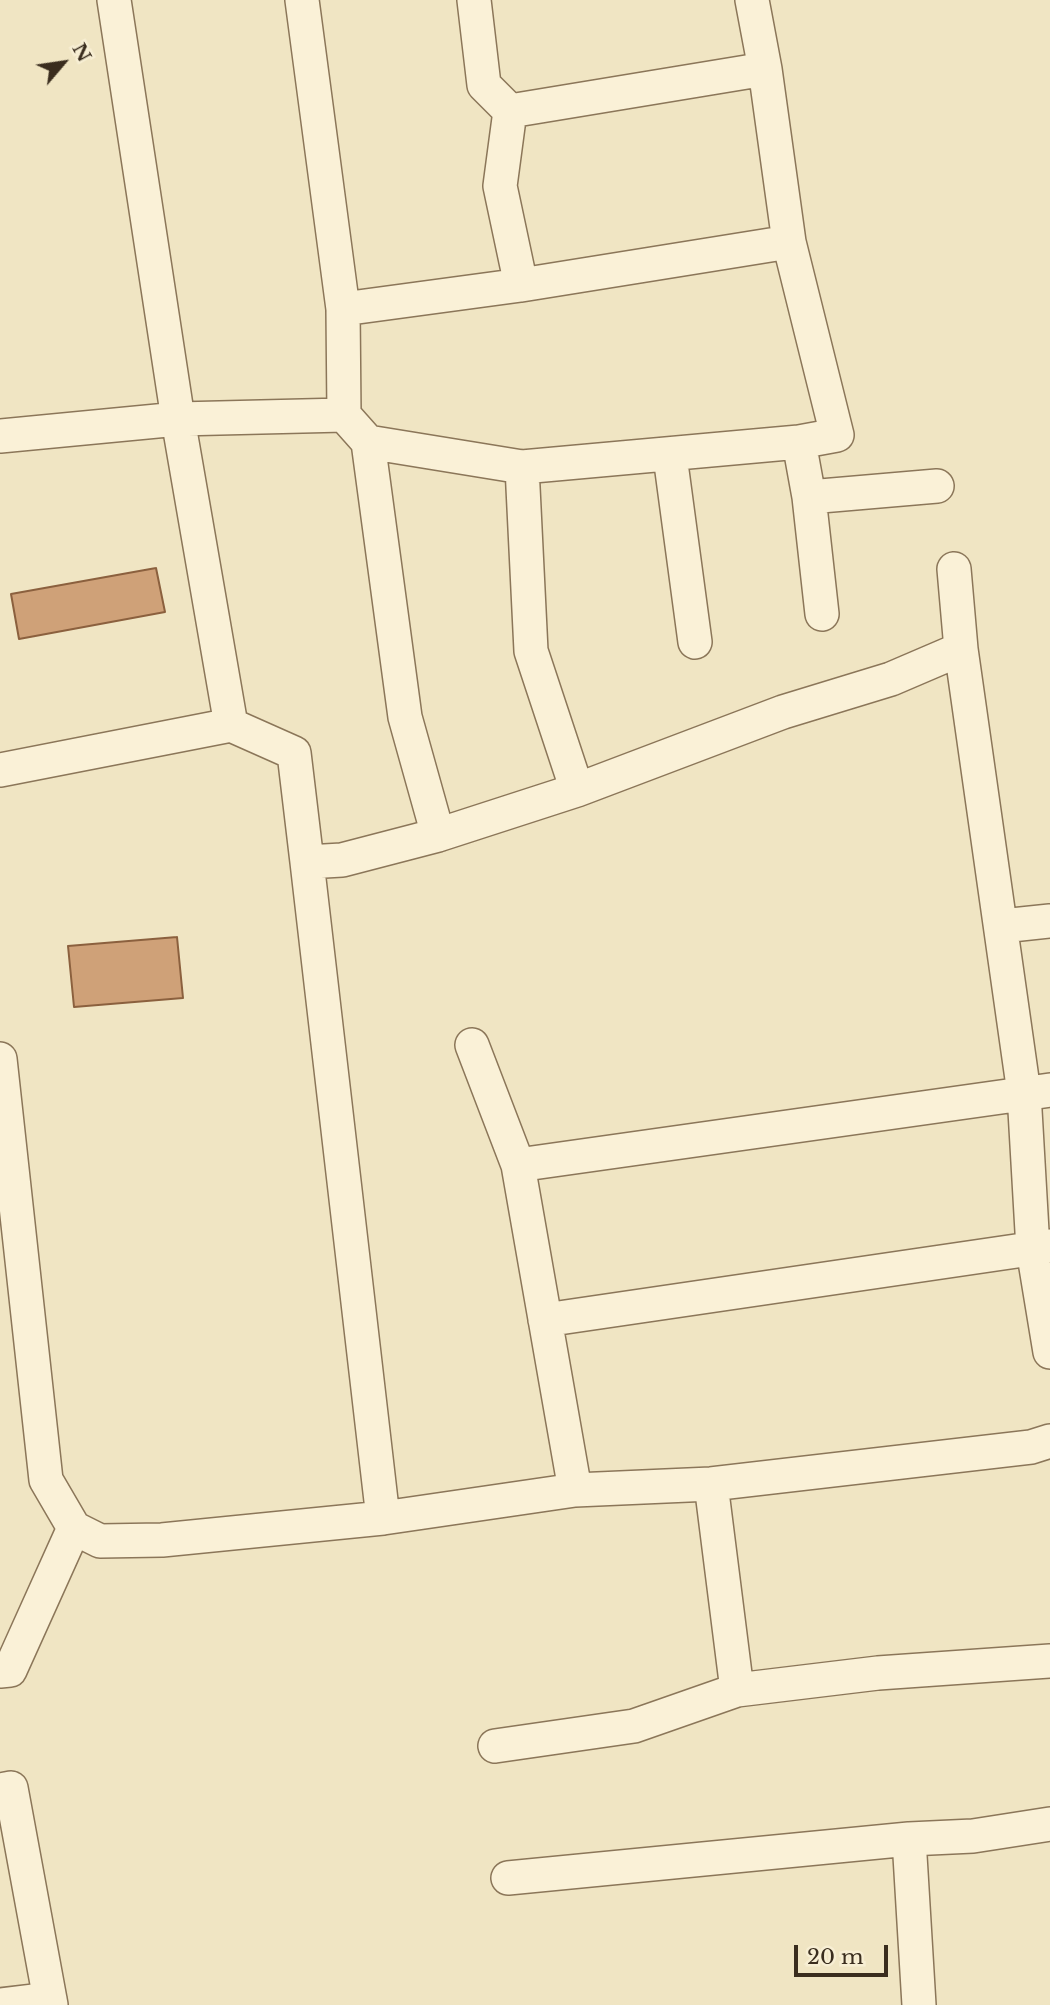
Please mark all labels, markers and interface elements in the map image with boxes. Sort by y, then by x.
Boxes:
north arrow [28,28,98,98]
text: N [67,39,96,66]
scale bar [798,1932,892,1976]
text: 20 m [807,1944,864,1970]

